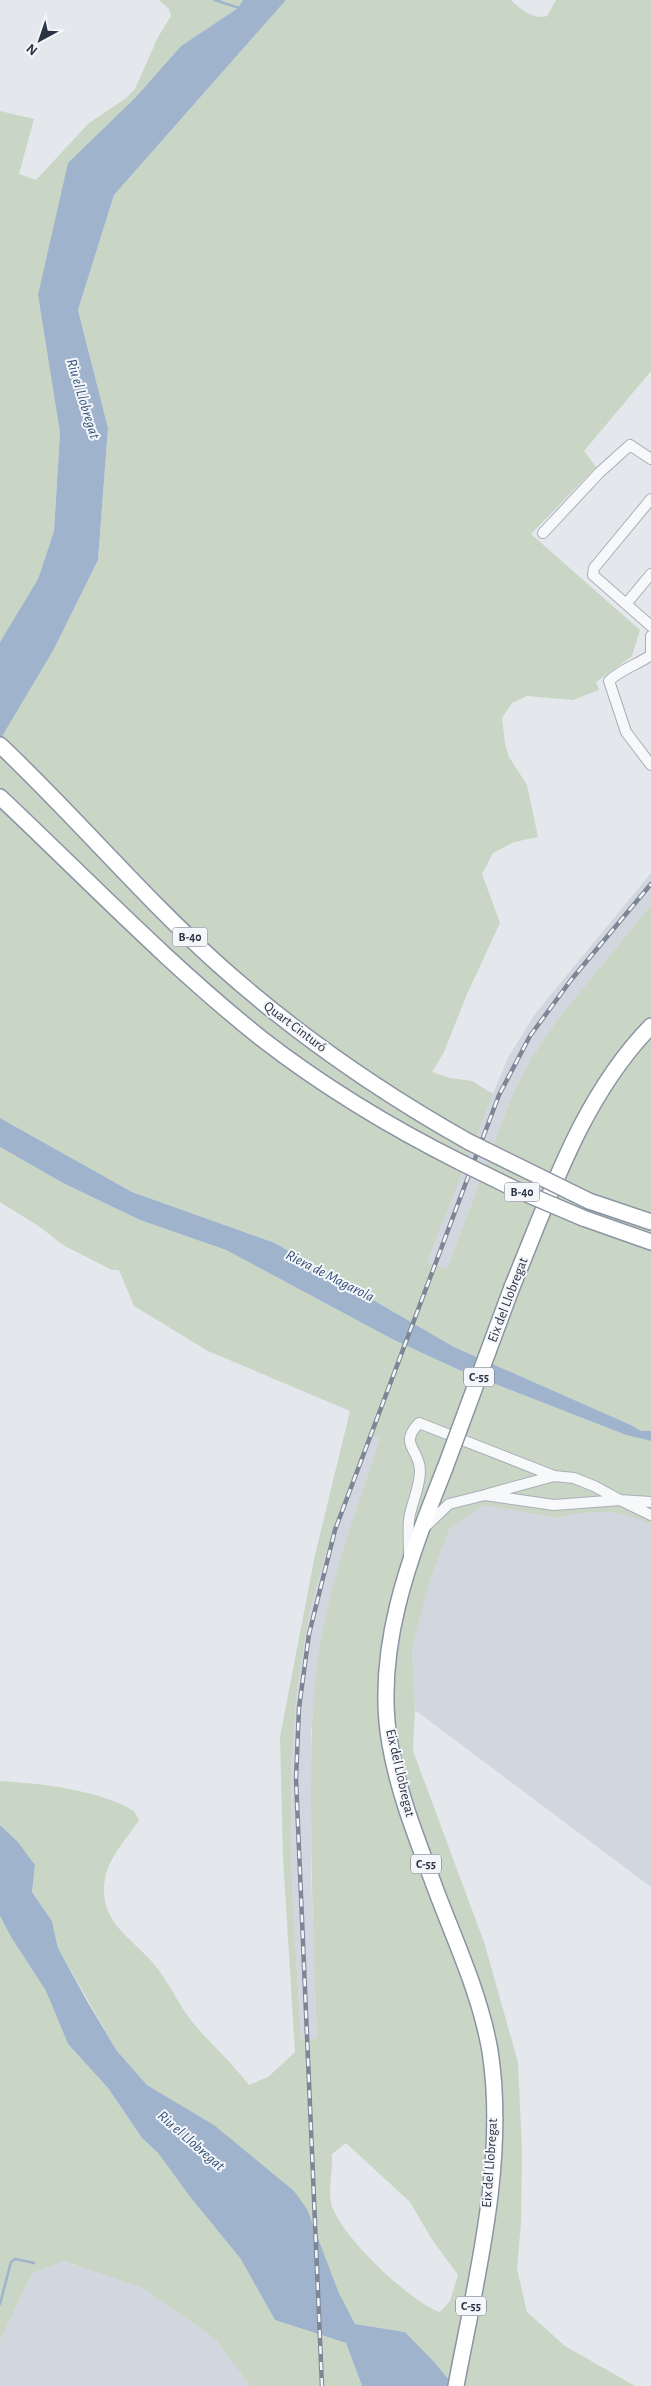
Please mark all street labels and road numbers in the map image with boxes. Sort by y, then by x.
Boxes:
road number: B-40 [172,928,208,946]
street label: Quart Cinturó [261,999,329,1055]
road number: B-40 [504,1182,540,1202]
street label: Eix del Llobregat [485,1255,531,1344]
road number: C-55 [464,1368,494,1386]
street label: Eix del Llobregat [383,1728,417,1819]
road number: C-55 [411,1855,441,1874]
street label: Eix del Llobregat [480,2117,500,2208]
road number: C-55 [456,2296,486,2316]

